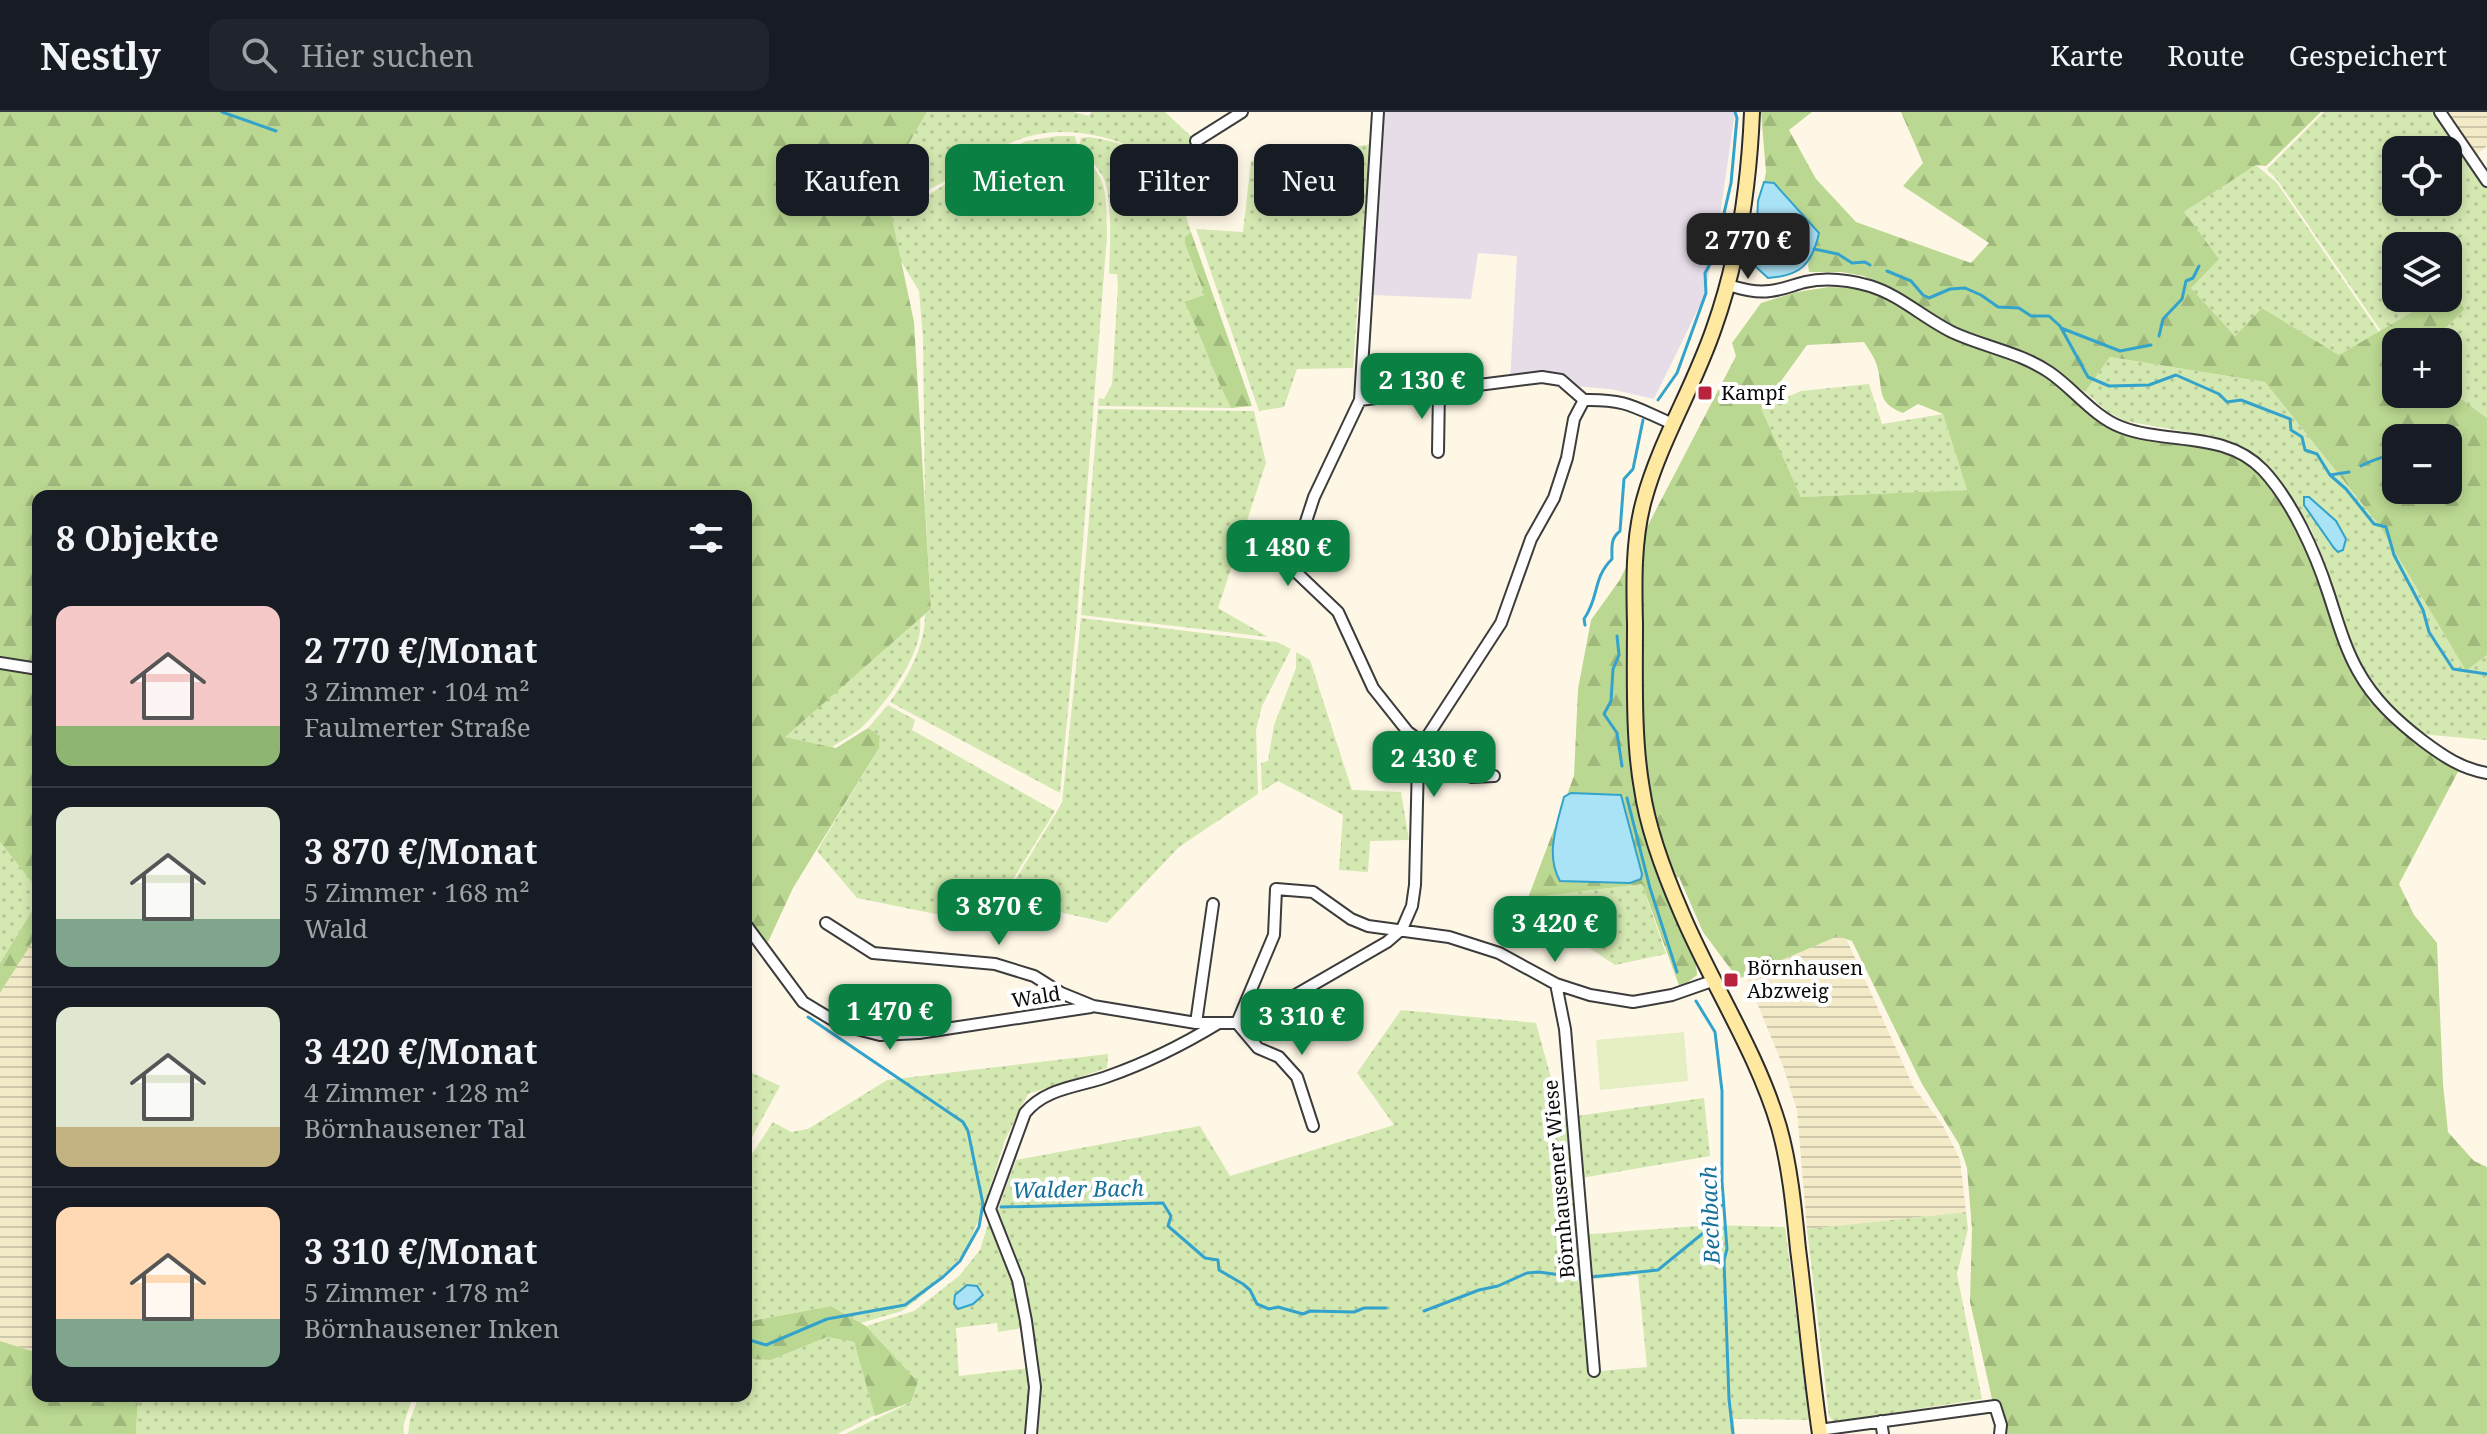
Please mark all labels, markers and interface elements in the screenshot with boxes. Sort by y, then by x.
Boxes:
search box [209,19,769,91]
text: Nestly [40,29,161,81]
icon: search [237,33,281,77]
text: Hier suchen [301,35,474,76]
text: Karte [2050,36,2124,74]
text: Route [2168,36,2245,74]
text: Gespeichert [2289,36,2447,74]
map controls [2382,136,2462,504]
button: locate [2382,136,2462,216]
chip: Kaufen [776,144,929,216]
chip: Mieten [945,144,1094,216]
chip: Filter [1110,144,1238,216]
chip: Neu [1254,144,1364,216]
pin: 2 770 € [1674,213,1822,281]
text: 2 770 € [1705,221,1791,257]
button: layers [2382,232,2462,312]
button: + [2382,328,2462,408]
pin: 2 130 € [1348,353,1496,421]
text: 2 130 € [1379,361,1465,397]
place label: Kampf [1721,379,1786,406]
marker: Kampf [1696,384,1714,402]
button: − [2382,424,2462,504]
text: 8 Objekte [56,515,219,561]
icon: filters [684,516,728,560]
pin: 1 480 € [1214,520,1362,588]
text: 1 480 € [1245,528,1331,564]
text: 2 770 €/Monat [304,627,537,673]
icon: home [120,638,216,734]
text: 3 Zimmer · 104 m² [304,673,530,709]
text: Faulmerter Straße [304,709,531,745]
pin: 2 430 € [1360,731,1508,799]
text: 2 430 € [1391,739,1477,775]
text: 3 870 €/Monat [304,828,537,874]
icon: home [120,839,216,935]
text: 5 Zimmer · 168 m² [304,874,530,910]
pin: 3 870 € [925,879,1073,947]
text: 3 870 € [956,887,1042,923]
pin: 3 420 € [1481,896,1629,964]
text: 3 420 € [1512,904,1598,940]
text: Wald [304,910,368,946]
place label: Börnhausen Abzweig [1747,954,1863,1004]
marker: Börnhausen Abzweig [1722,971,1740,989]
street label: Wald [1009,979,1062,1014]
pin: 1 470 € [816,984,964,1052]
pin: 3 310 € [1228,989,1376,1057]
text: 1 470 € [847,992,933,1028]
text: 3 310 € [1259,997,1345,1033]
text: 3 420 €/Monat [304,1028,537,1074]
icon: home [120,1039,216,1135]
text: 4 Zimmer · 128 m² [304,1074,530,1110]
street label: Börnhausener Wiese [1536,1079,1581,1279]
text: Börnhausener Tal [304,1110,526,1146]
water label: Bechbach [1692,1165,1726,1266]
water label: Walder Bach [1012,1172,1144,1204]
text: 3 310 €/Monat [304,1228,537,1274]
icon: home [120,1239,216,1335]
text: 5 Zimmer · 178 m² [304,1274,530,1310]
text: Börnhausener Inken [304,1310,560,1346]

